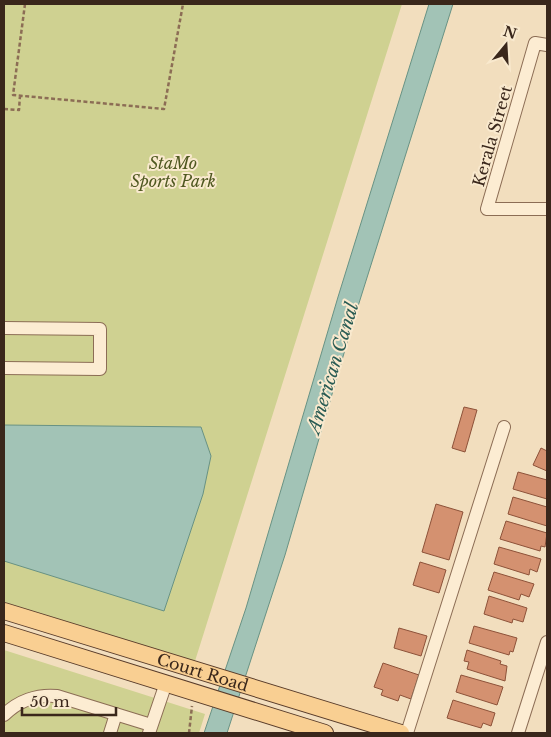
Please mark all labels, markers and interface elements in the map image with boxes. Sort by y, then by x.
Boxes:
north arrow [481,20,531,70]
text: N [501,22,519,43]
street label: Kerala Street [468,83,516,189]
park label: StaMo Sports Park [130,153,216,191]
water label: American Canal [302,299,363,438]
street label: Court Road [155,649,251,696]
scale bar [22,684,116,716]
text: 50 m [30,692,70,711]

